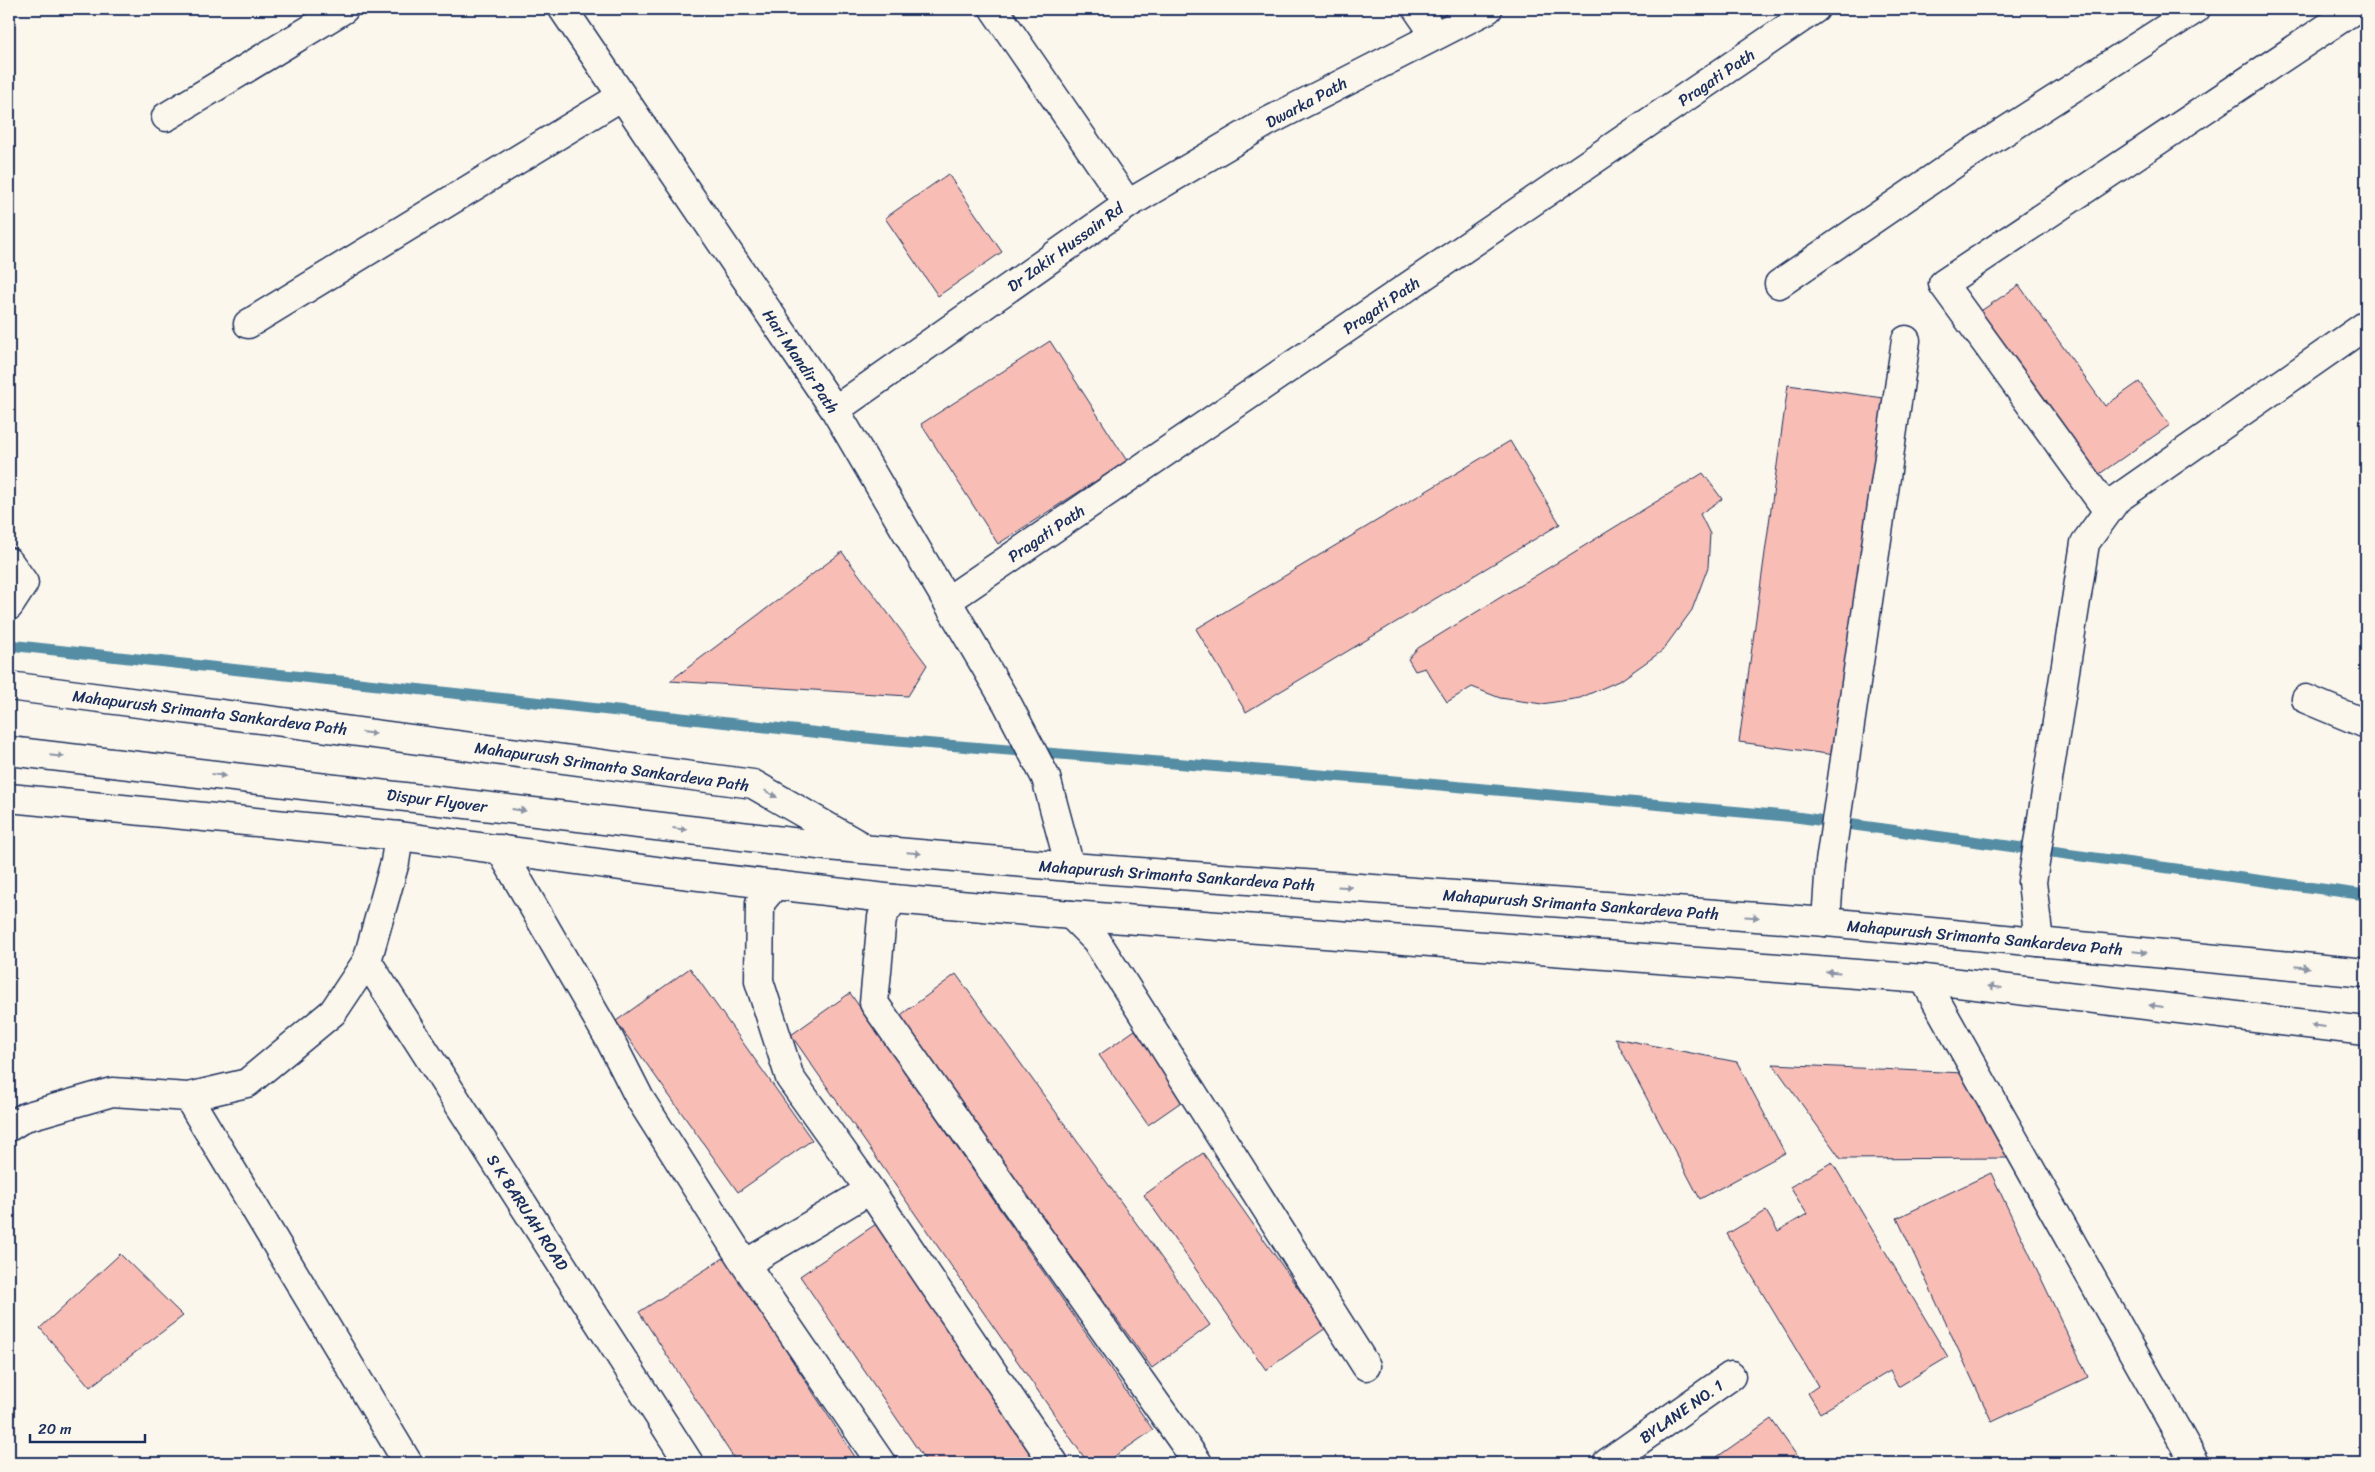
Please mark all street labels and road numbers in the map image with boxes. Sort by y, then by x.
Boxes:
street label: Pragati Path [1671,41,1761,114]
street label: Dwarka Path [1260,69,1352,136]
street label: Dr Zakir Hussain Rd [1001,194,1131,300]
street label: Pragati Path [1336,269,1426,342]
street label: Hari Mandir Path [755,303,847,420]
street label: Pragati Path [1001,497,1091,570]
street label: Mahapurush Srimanta Sankardeva Path [71,681,349,744]
street label: Mahapurush Srimanta Sankardeva Path [473,733,751,800]
street label: Dispur Flyover [385,780,490,821]
street label: Mahapurush Srimanta Sankardeva Path [1038,851,1316,900]
street label: Mahapurush Srimanta Sankardeva Path [1442,880,1720,929]
street label: Mahapurush Srimanta Sankardeva Path [1846,911,2124,964]
street label: S K BARUAH ROAD [479,1148,577,1277]
street label: BYLANE NO. 1 [1633,1371,1730,1451]

